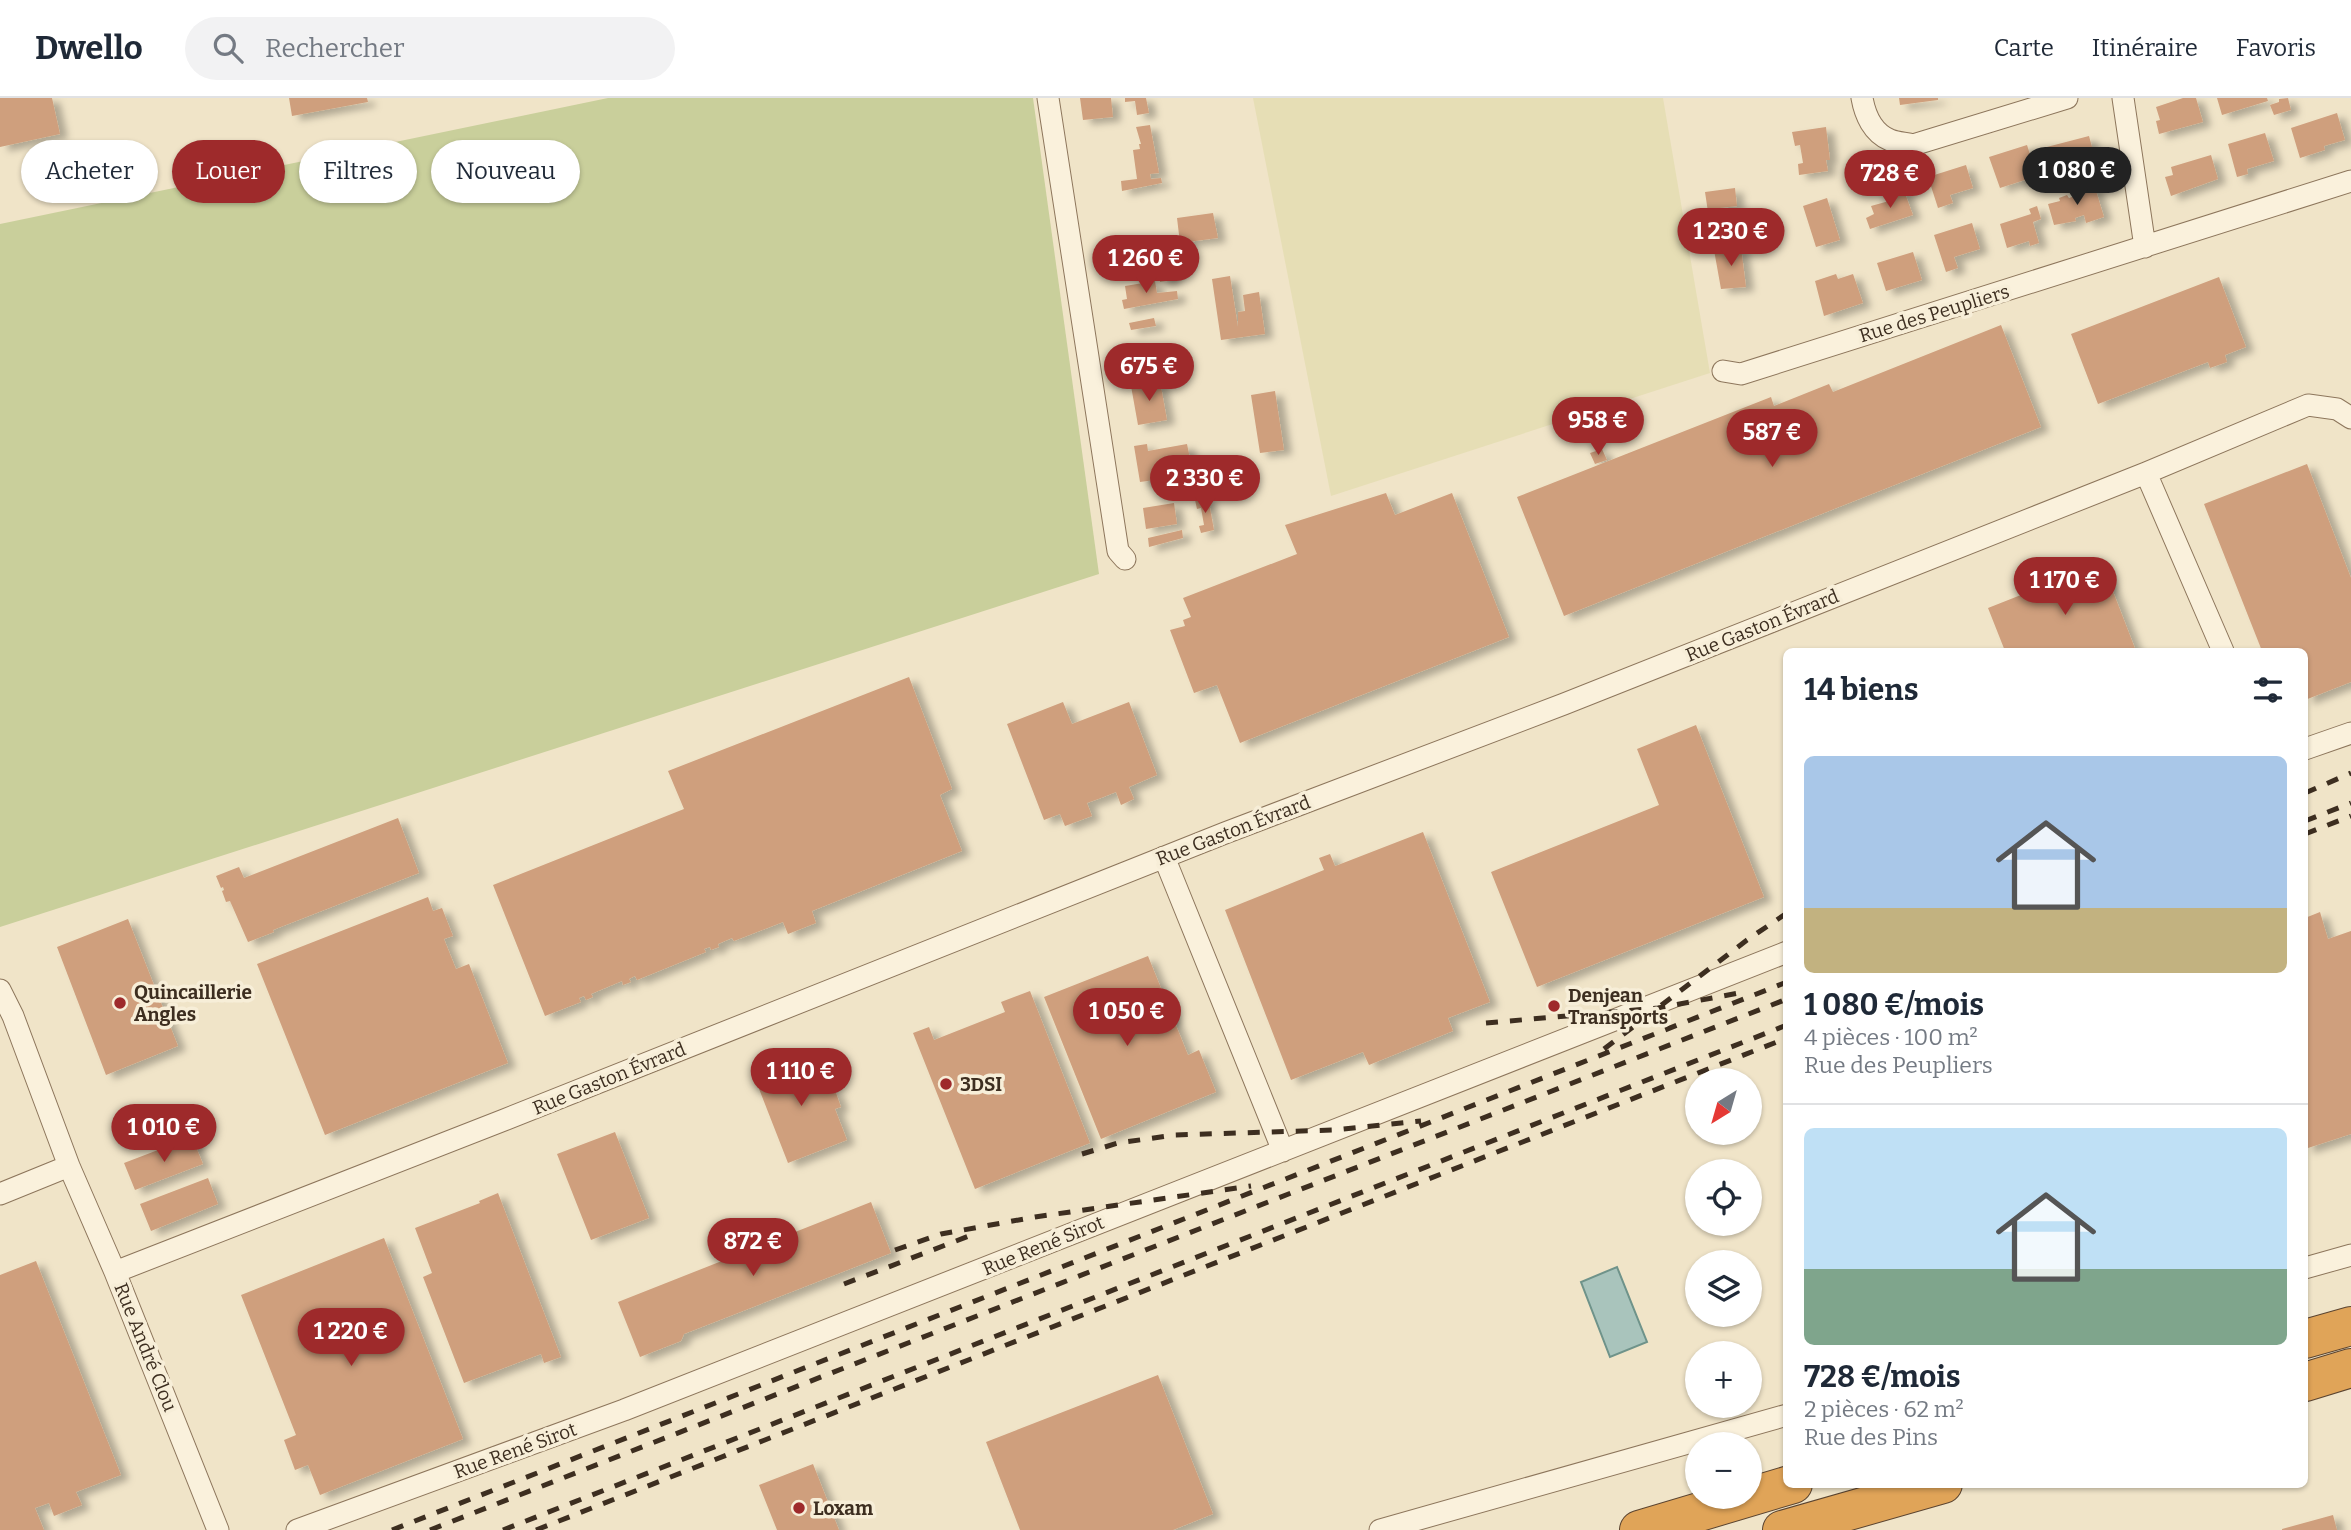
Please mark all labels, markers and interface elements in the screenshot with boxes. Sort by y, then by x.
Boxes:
search box [185,17,675,80]
text: Dwello [35,28,143,68]
icon: search [209,29,247,67]
text: Rechercher [265,33,405,64]
text: Carte [1994,34,2054,62]
text: Itinéraire [2092,34,2198,62]
text: Favoris [2236,34,2316,62]
chip: Acheter [21,140,158,203]
chip: Louer [172,140,285,203]
chip: Filtres [299,140,417,203]
chip: Nouveau [431,140,580,203]
pin: 1 080 € [2012,148,2142,207]
pin: 728 € [1841,150,1939,210]
text: 1 080 € [2038,156,2116,184]
text: 728 € [1860,159,1920,187]
pin: 1 230 € [1666,208,1796,268]
text: 1 230 € [1693,217,1769,245]
pin: 1 260 € [1081,236,1211,295]
text: 1 260 € [1108,244,1184,272]
street label: Rue des Peupliers [1856,280,2012,347]
pin: 675 € [1100,344,1198,403]
text: 675 € [1120,352,1178,380]
pin: 958 € [1549,398,1647,457]
text: 958 € [1568,406,1628,434]
pin: 587 € [1723,410,1821,469]
text: 587 € [1743,418,1801,446]
pin: 2 330 € [1140,456,1270,515]
text: 2 330 € [1166,464,1244,492]
pin: 1 170 € [2000,558,2130,617]
text: 1 170 € [2030,566,2100,594]
street label: Rue Gaston Évrard [1682,584,1842,667]
icon: filters [2249,671,2287,709]
text: 14 biens [1804,672,1918,708]
street label: Rue Gaston Évrard [1153,790,1314,870]
icon: home [1983,802,2109,928]
place label: Quincaillerie Angles [134,981,252,1026]
place label: Denjean Transports [1568,984,1668,1029]
text: 1 080 €/mois [1804,987,1984,1023]
pin: 1 050 € [1062,988,1192,1048]
marker: Quincaillerie Angles [112,995,128,1011]
text: 1 050 € [1089,997,1165,1025]
marker: Denjean Transports [1546,998,1562,1014]
text: 4 pièces · 100 m² [1804,1023,1978,1051]
street label: Rue Gaston Évrard [529,1037,689,1120]
pin: 1 110 € [736,1048,866,1108]
text: Rue des Peupliers [1804,1051,1993,1079]
text: 1 110 € [767,1057,835,1085]
north arrow [1685,1068,1762,1144]
map controls [1685,1068,1762,1509]
place label: 3DSI [960,1073,1002,1096]
marker: 3DSI [938,1076,954,1092]
pin: 1 010 € [99,1104,229,1164]
text: 1 010 € [127,1113,201,1141]
button: locate [1685,1159,1762,1236]
icon: home [1983,1174,2109,1300]
street label: Rue René Sirot [979,1211,1107,1280]
pin: 872 € [704,1218,802,1278]
text: 872 € [723,1227,783,1255]
button: layers [1685,1250,1762,1327]
street label: Rue André Clou [109,1280,182,1415]
pin: 1 220 € [286,1308,416,1368]
text: 1 220 € [314,1317,388,1345]
button: + [1685,1341,1762,1418]
text: 728 €/mois [1804,1359,1961,1395]
text: 2 pièces · 62 m² [1804,1395,1964,1423]
street label: Rue René Sirot [451,1418,580,1483]
text: Rue des Pins [1804,1423,1938,1451]
button: − [1685,1432,1762,1509]
place label: Loxam [813,1497,873,1520]
marker: Loxam [791,1500,807,1516]

